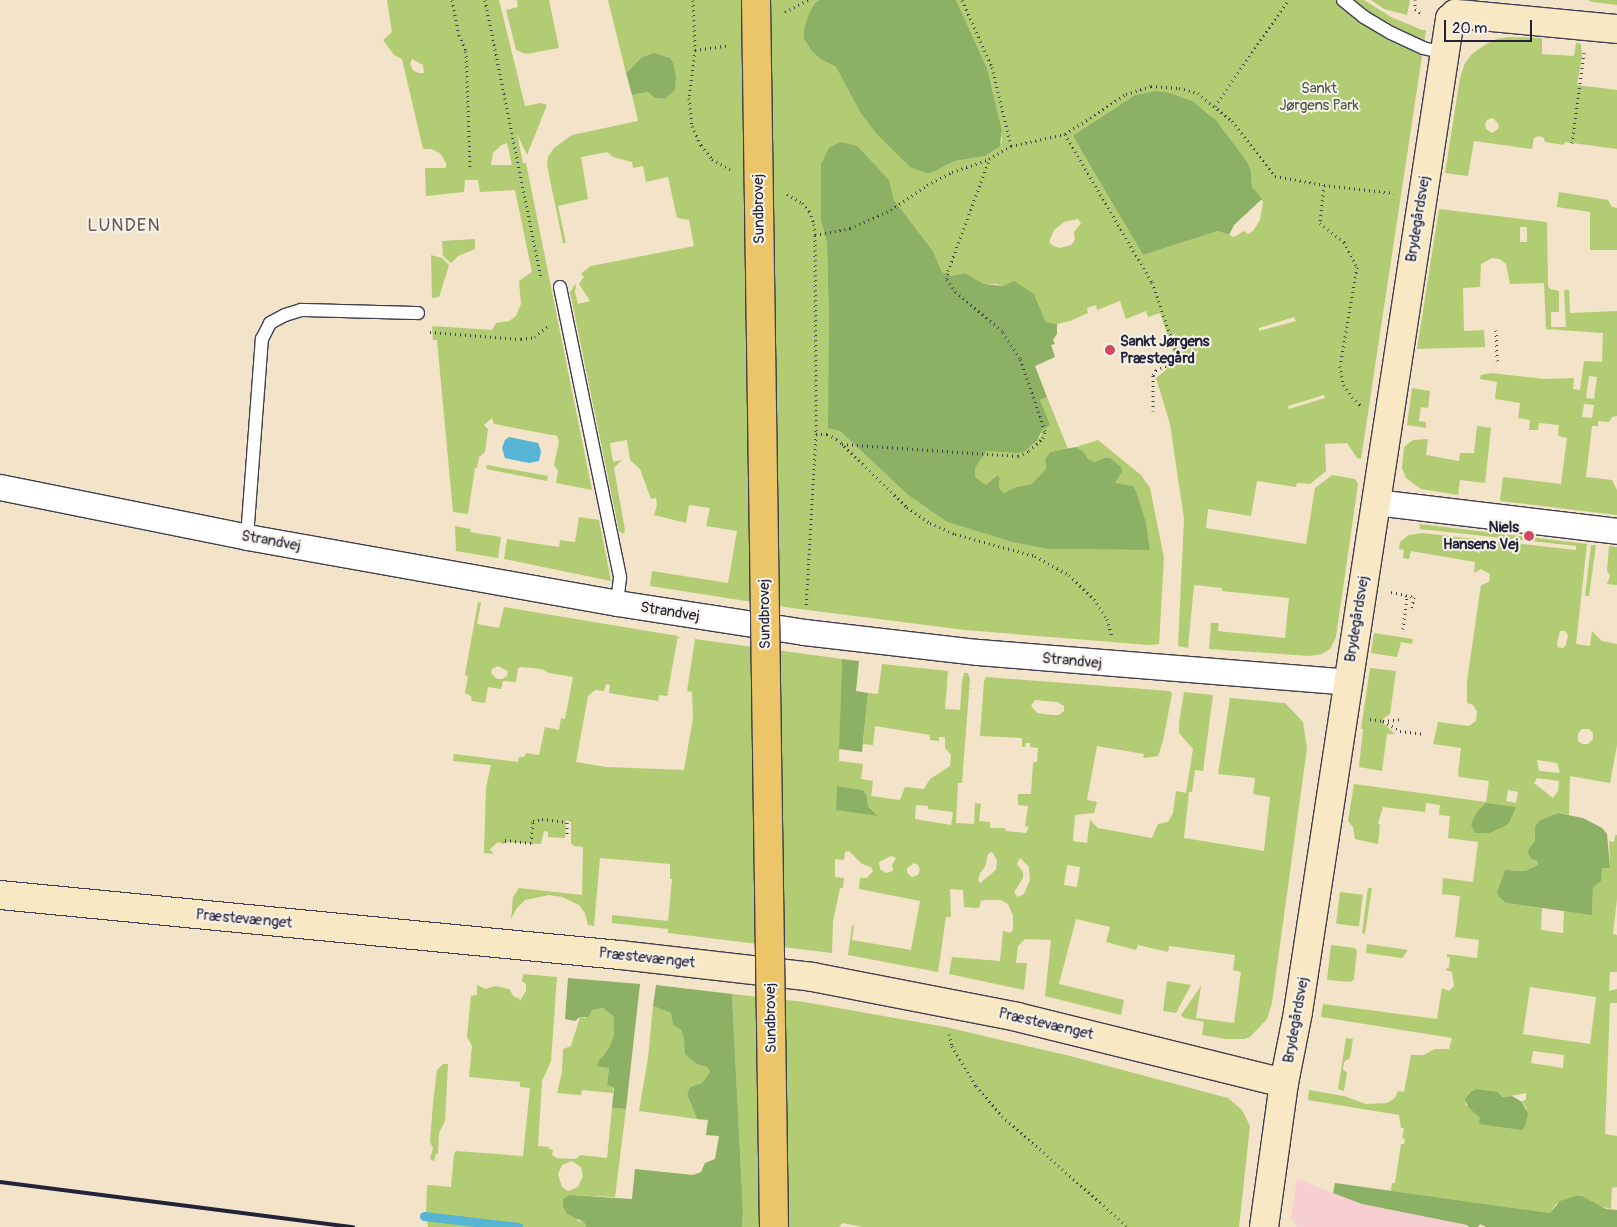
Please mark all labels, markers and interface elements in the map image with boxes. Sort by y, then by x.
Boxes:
scale bar [1447,10,1534,42]
text: 20 m [1452,19,1487,38]
park label: Sankt Jørgens Park [1279,79,1359,114]
street label: Sundbrovej [749,174,769,244]
street label: Brydegårdsvej [1402,175,1434,263]
district label: LUNDEN [87,215,161,237]
place label: Sankt Jørgens Præstegård [1120,332,1209,367]
marker: Sankt Jørgens Præstegård [1104,344,1116,356]
place label: Niels Hansens Vej [1443,518,1519,553]
street label: Strandvej [240,527,302,555]
marker: Niels Hansens Vej [1523,530,1535,542]
street label: Brydegårdsvej [1341,575,1373,663]
street label: Sundbrovej [755,579,775,649]
street label: Strandvej [639,598,701,626]
street label: Strandvej [1041,649,1103,673]
street label: Præstevænget [195,906,293,932]
street label: Præstevænget [598,944,696,972]
street label: Brydegårdsvej [1280,976,1312,1064]
street label: Sundbrovej [761,983,781,1053]
street label: Præstevænget [997,1004,1095,1044]

